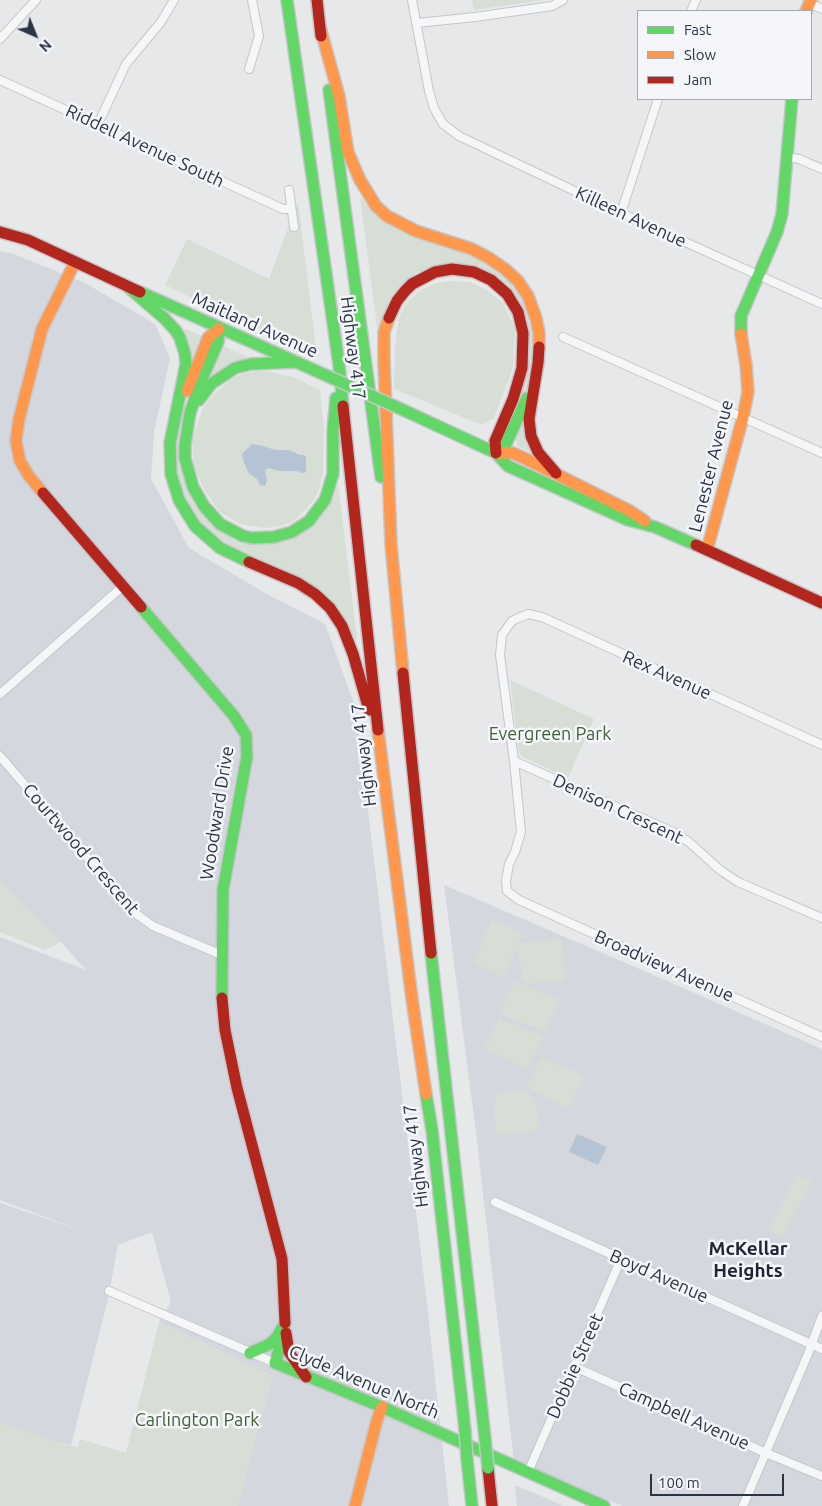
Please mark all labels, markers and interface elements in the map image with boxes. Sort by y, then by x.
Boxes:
north arrow [10,10,60,60]
legend [637,10,812,100]
text: Fast [684,21,711,38]
text: N [36,36,55,55]
text: Slow [684,46,716,63]
text: Jam [684,71,712,88]
street label: Riddell Avenue South [62,100,228,192]
street label: Killeen Avenue [572,182,690,252]
street label: Maitland Avenue [189,287,321,363]
street label: Highway 417 [336,295,370,401]
street label: Lenester Avenue [684,398,738,534]
street label: Rex Avenue [619,646,715,704]
street label: Highway 417 [347,702,381,808]
park label: Evergreen Park [489,723,611,745]
street label: Woodward Drive [196,745,238,881]
street label: Denison Crescent [549,769,687,849]
street label: Courtwood Crescent [18,779,144,919]
street label: Broadview Avenue [591,926,737,1006]
street label: Highway 417 [399,1103,433,1209]
district label: McKellar Heights [708,1238,788,1282]
street label: Boyd Avenue [606,1245,712,1307]
street label: Dobbie Street [542,1310,608,1422]
street label: Clyde Avenue North [286,1341,442,1423]
street label: Campbell Avenue [615,1377,753,1455]
park label: Carlington Park [135,1409,259,1431]
scale bar [652,1464,786,1496]
text: 100 m [658,1474,700,1491]

